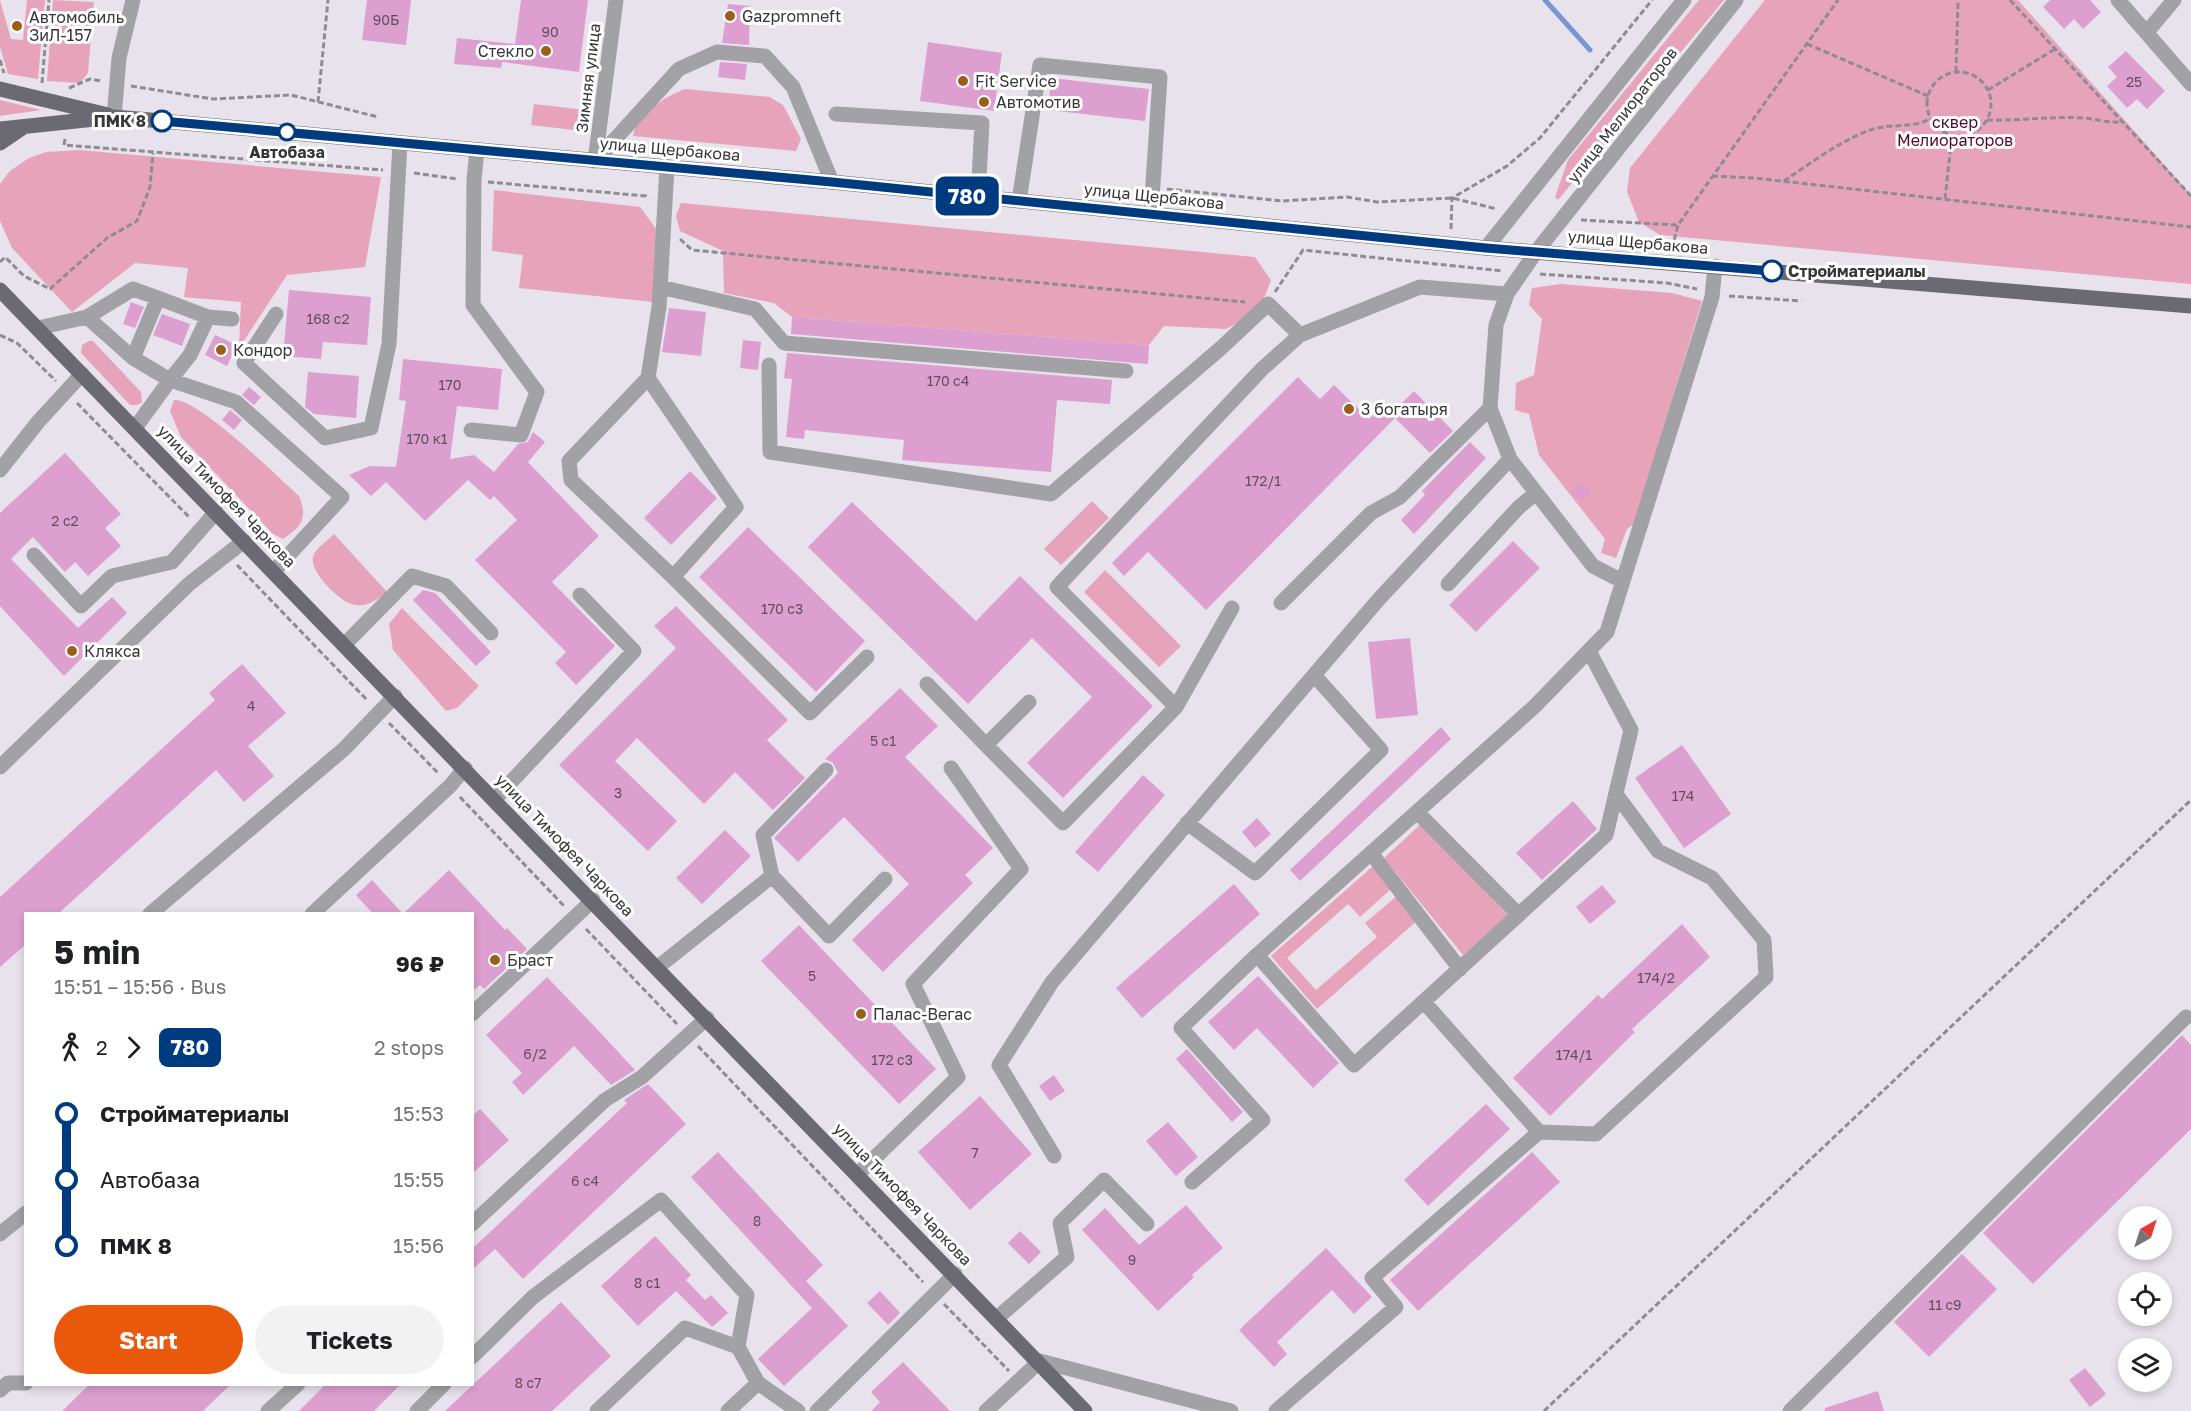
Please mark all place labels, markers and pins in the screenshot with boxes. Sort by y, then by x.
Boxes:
place label: Gazpromneft [742,6,842,26]
place label: Автомобиль ЗиЛ-157 [29,7,124,45]
marker: Gazpromneft [723,9,737,23]
marker: Автомобиль ЗиЛ-157 [10,19,24,33]
place label: Стекло [478,41,534,61]
marker: Стекло [539,44,553,58]
place label: Fit Service [975,71,1057,91]
marker: Fit Service [956,74,970,88]
place label: Автомотив [996,92,1080,112]
marker: Автомотив [977,95,991,109]
marker: ПМК 8 [151,110,173,132]
place label: ПМК 8 [94,111,146,131]
marker: Автобаза [278,123,296,141]
place label: Автобаза [249,142,325,162]
marker: Стройматериалы [1761,260,1783,282]
place label: Стройматериалы [1788,261,1926,281]
place label: Кондор [233,340,293,360]
marker: Кондор [214,343,228,357]
place label: 3 богатыря [1361,399,1448,419]
marker: 3 богатыря [1342,402,1356,416]
place label: Клякса [84,641,141,661]
marker: Клякса [65,644,79,658]
place label: Браст [507,950,553,970]
marker: Браст [488,953,502,967]
place label: Палас-Вегас [873,1004,972,1024]
marker: Палас-Вегас [854,1007,868,1021]

